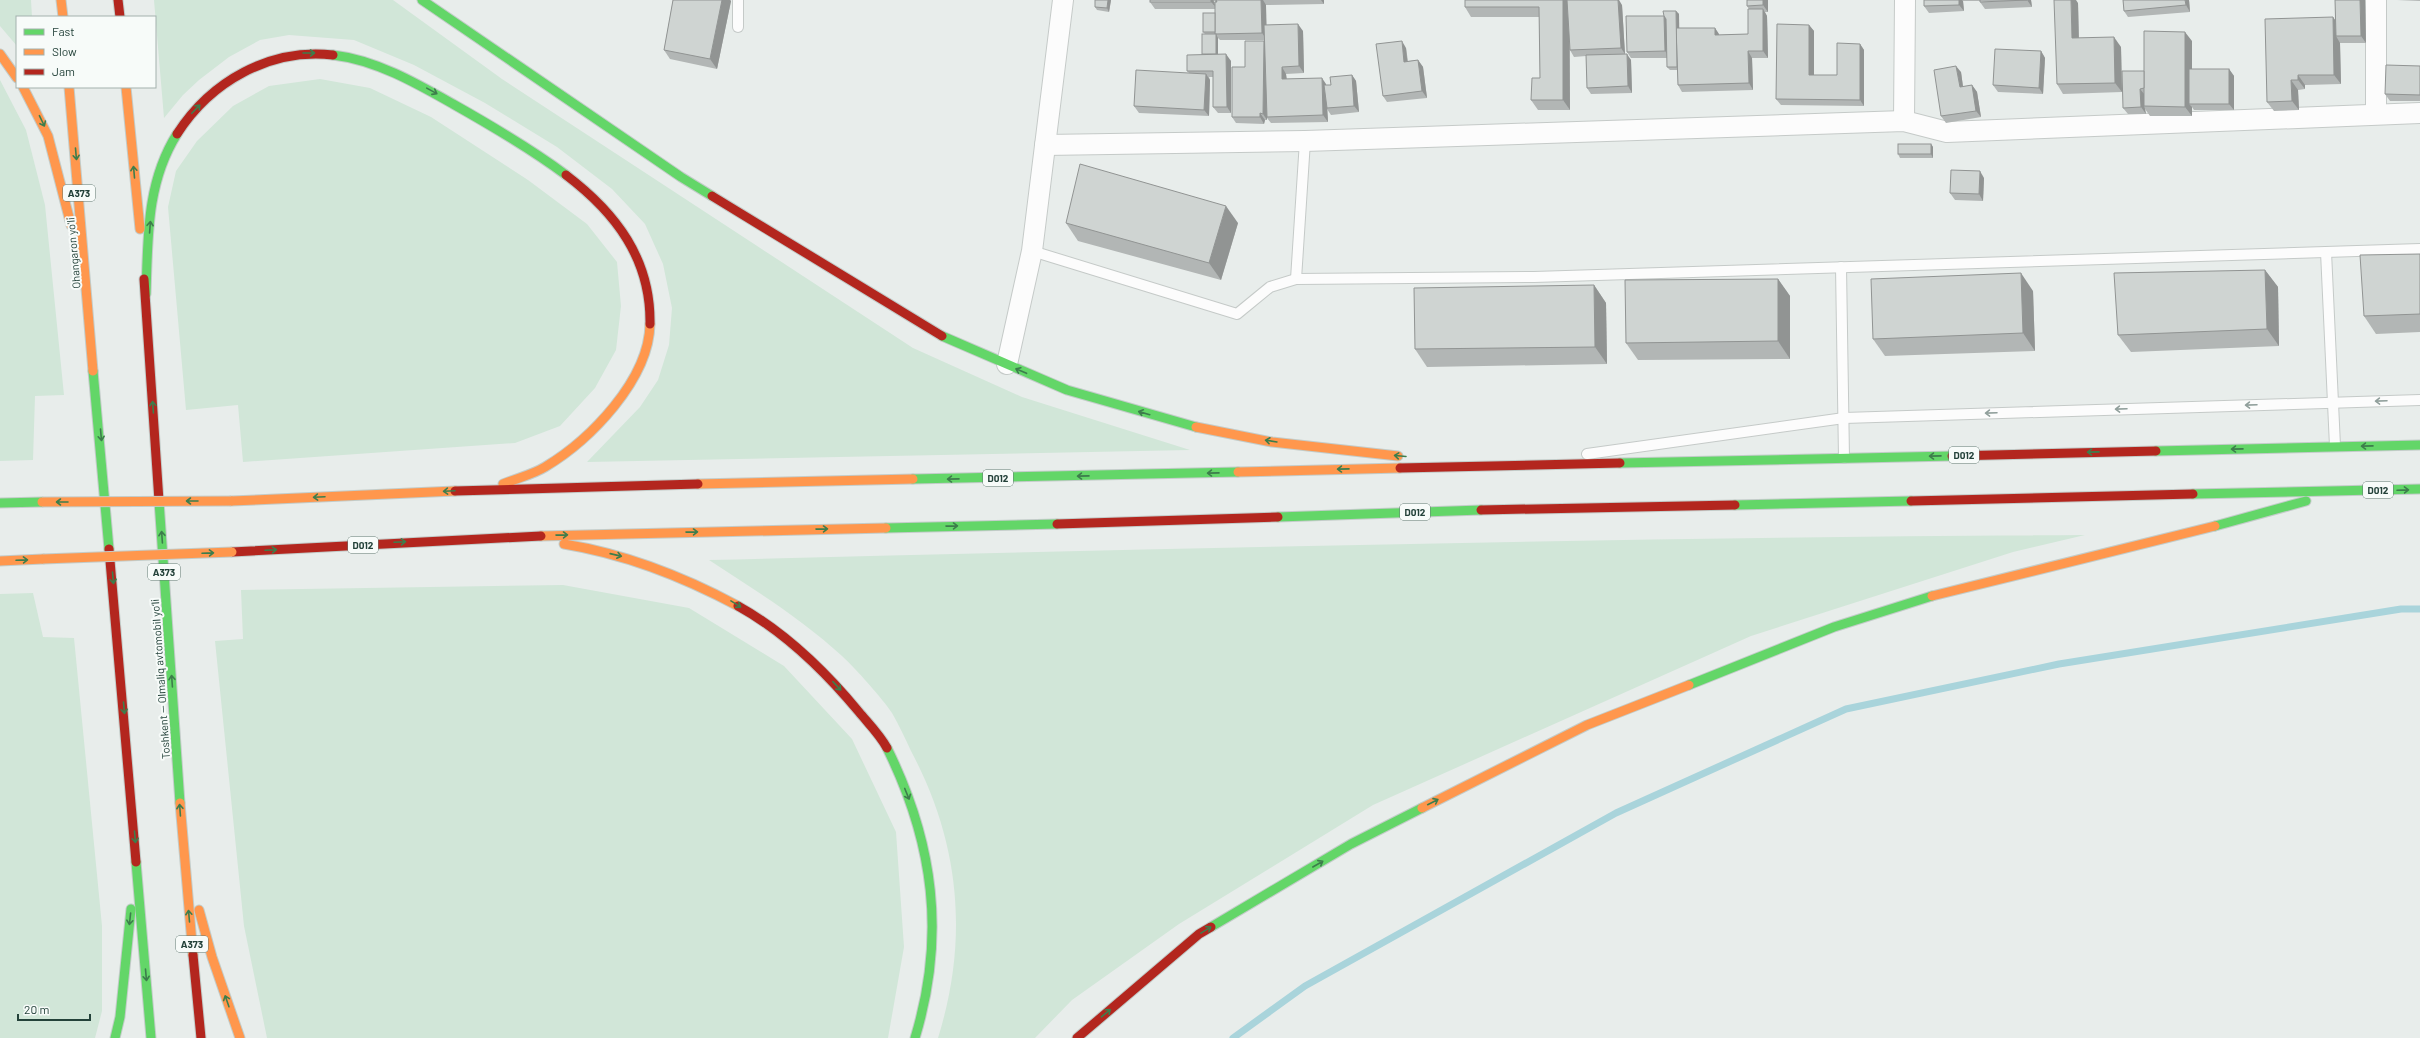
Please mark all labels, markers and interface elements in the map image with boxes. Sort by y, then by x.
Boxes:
legend [16,16,156,88]
text: Fast [52,24,75,38]
text: Slow [52,44,77,58]
one-way arrow [302,49,315,57]
text: Jam [52,64,75,78]
one-way arrow [426,88,438,96]
one-way arrow [191,104,201,114]
one-way arrow [38,115,46,127]
one-way arrow [72,147,79,160]
one-way arrow [131,166,138,179]
road number: A373 [63,185,95,201]
street label: Ohangaron yoʻli [63,217,83,289]
one-way arrow [146,221,153,234]
one-way arrow [1016,366,1028,374]
one-way arrow [2375,398,2388,405]
one-way arrow [150,401,157,414]
one-way arrow [2245,402,2258,409]
one-way arrow [2115,406,2128,413]
one-way arrow [1138,409,1151,416]
one-way arrow [1985,410,1998,417]
one-way arrow [97,428,104,441]
one-way arrow [1265,437,1278,445]
one-way arrow [2361,442,2374,450]
one-way arrow [2231,445,2244,453]
road number: D012 [1949,447,1979,463]
one-way arrow [2087,448,2100,456]
one-way arrow [1929,452,1942,460]
one-way arrow [1394,453,1407,460]
one-way arrow [1337,466,1350,473]
one-way arrow [1207,469,1220,476]
road number: D012 [983,470,1013,486]
one-way arrow [1077,472,1090,479]
one-way arrow [947,475,960,482]
road number: D012 [2363,482,2393,498]
one-way arrow [2396,486,2409,493]
one-way arrow [443,487,456,495]
one-way arrow [313,493,326,501]
one-way arrow [186,497,199,505]
one-way arrow [56,498,69,506]
road number: D012 [1400,504,1430,520]
one-way arrow [945,522,958,530]
one-way arrow [815,525,828,533]
one-way arrow [685,528,698,536]
one-way arrow [158,531,166,544]
one-way arrow [555,532,568,539]
road number: D012 [348,537,378,553]
one-way arrow [393,539,406,546]
one-way arrow [264,546,277,554]
one-way arrow [201,549,214,557]
one-way arrow [609,552,622,560]
one-way arrow [15,556,28,563]
road number: A373 [148,564,180,580]
one-way arrow [109,571,116,584]
street label: Toshkent — Olmaliq avtomobil yo‘li [148,598,172,759]
one-way arrow [730,601,742,609]
one-way arrow [168,675,175,688]
one-way arrow [832,681,841,691]
one-way arrow [120,701,128,714]
one-way arrow [904,787,912,799]
one-way arrow [1426,798,1438,805]
one-way arrow [177,804,184,817]
one-way arrow [131,830,139,843]
one-way arrow [1312,859,1324,867]
one-way arrow [186,909,193,922]
one-way arrow [126,912,133,925]
one-way arrow [1200,925,1212,933]
road number: A373 [176,936,208,952]
one-way arrow [143,968,150,981]
one-way arrow [223,995,230,1008]
scale bar [18,996,90,1022]
text: 20 m [24,1002,50,1016]
one-way arrow [1101,1008,1112,1017]

